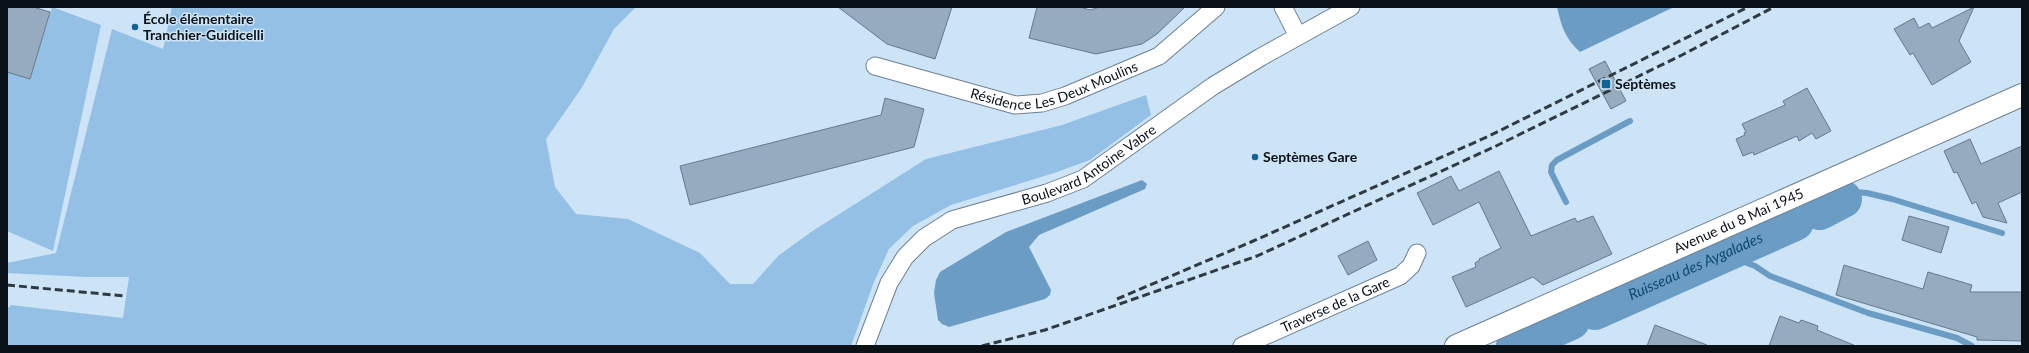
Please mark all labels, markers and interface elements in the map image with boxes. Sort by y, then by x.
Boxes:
place label: École élémentaire Tranchier-Guidicelli [143,10,264,43]
marker: École élémentaire Tranchier-Guidicelli [130,22,140,32]
street label: Résidence Les Deux Moulins [969,57,1140,113]
place label: Septèmes [1615,75,1676,92]
marker: Septèmes [1600,78,1612,90]
street label: Boulevard Antoine Vabre [1019,121,1159,208]
place label: Septèmes Gare [1263,148,1358,165]
marker: Septèmes Gare [1250,152,1260,162]
street label: Avenue du 8 Mai 1945 [1671,184,1806,256]
water label: Ruisseau des Aygalades [1625,228,1765,303]
street label: Traverse de la Gare [1278,273,1392,336]

